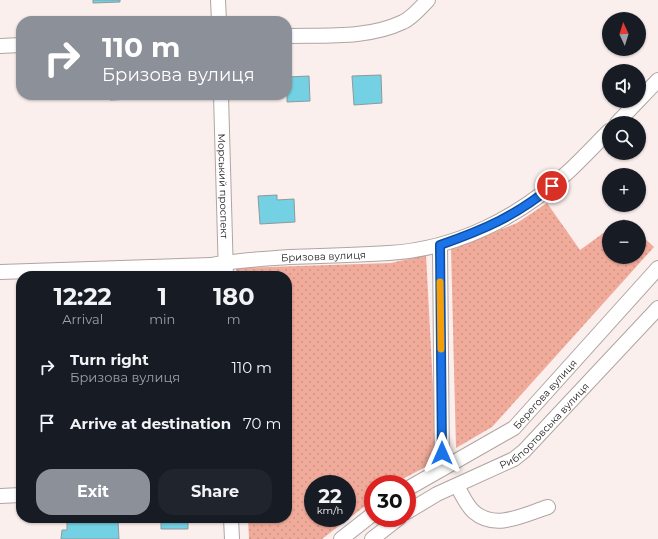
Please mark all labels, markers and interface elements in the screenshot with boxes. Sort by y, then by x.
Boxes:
north arrow [602,12,646,56]
map controls [602,12,646,264]
text: 110 m [102,30,180,64]
icon: right [36,32,88,84]
text: Бризова вулиця [102,64,255,86]
button: sound [602,64,646,108]
button: search [602,116,646,160]
street label: Морський проспект [215,133,231,239]
button: + [602,168,646,212]
pin [535,169,569,203]
icon: arrive [541,175,563,197]
button: − [602,220,646,264]
street label: Бризова вулиця [281,248,366,265]
text: 12:22 [54,282,112,311]
text: 1 [158,282,167,311]
text: 180 [213,282,254,311]
text: Arrival [62,311,103,327]
text: min [149,311,175,327]
text: m [227,311,241,327]
text: Turn right [70,350,149,369]
icon: right [36,356,58,378]
street label: Берегова вулиця [510,357,580,432]
text: 110 m [231,358,272,377]
text: Бризова вулиця [70,369,180,385]
street label: Рибпортовська вулиця [497,380,592,472]
icon: arrive [36,412,58,434]
text: Arrive at destination [70,414,231,433]
text: 70 m [243,414,281,433]
position arrow [421,432,463,474]
button: Exit [36,469,150,515]
button: Share [158,469,272,515]
speed limit sign: 30 [364,475,416,527]
text: 22 [318,484,342,508]
text: km/h [317,504,343,517]

